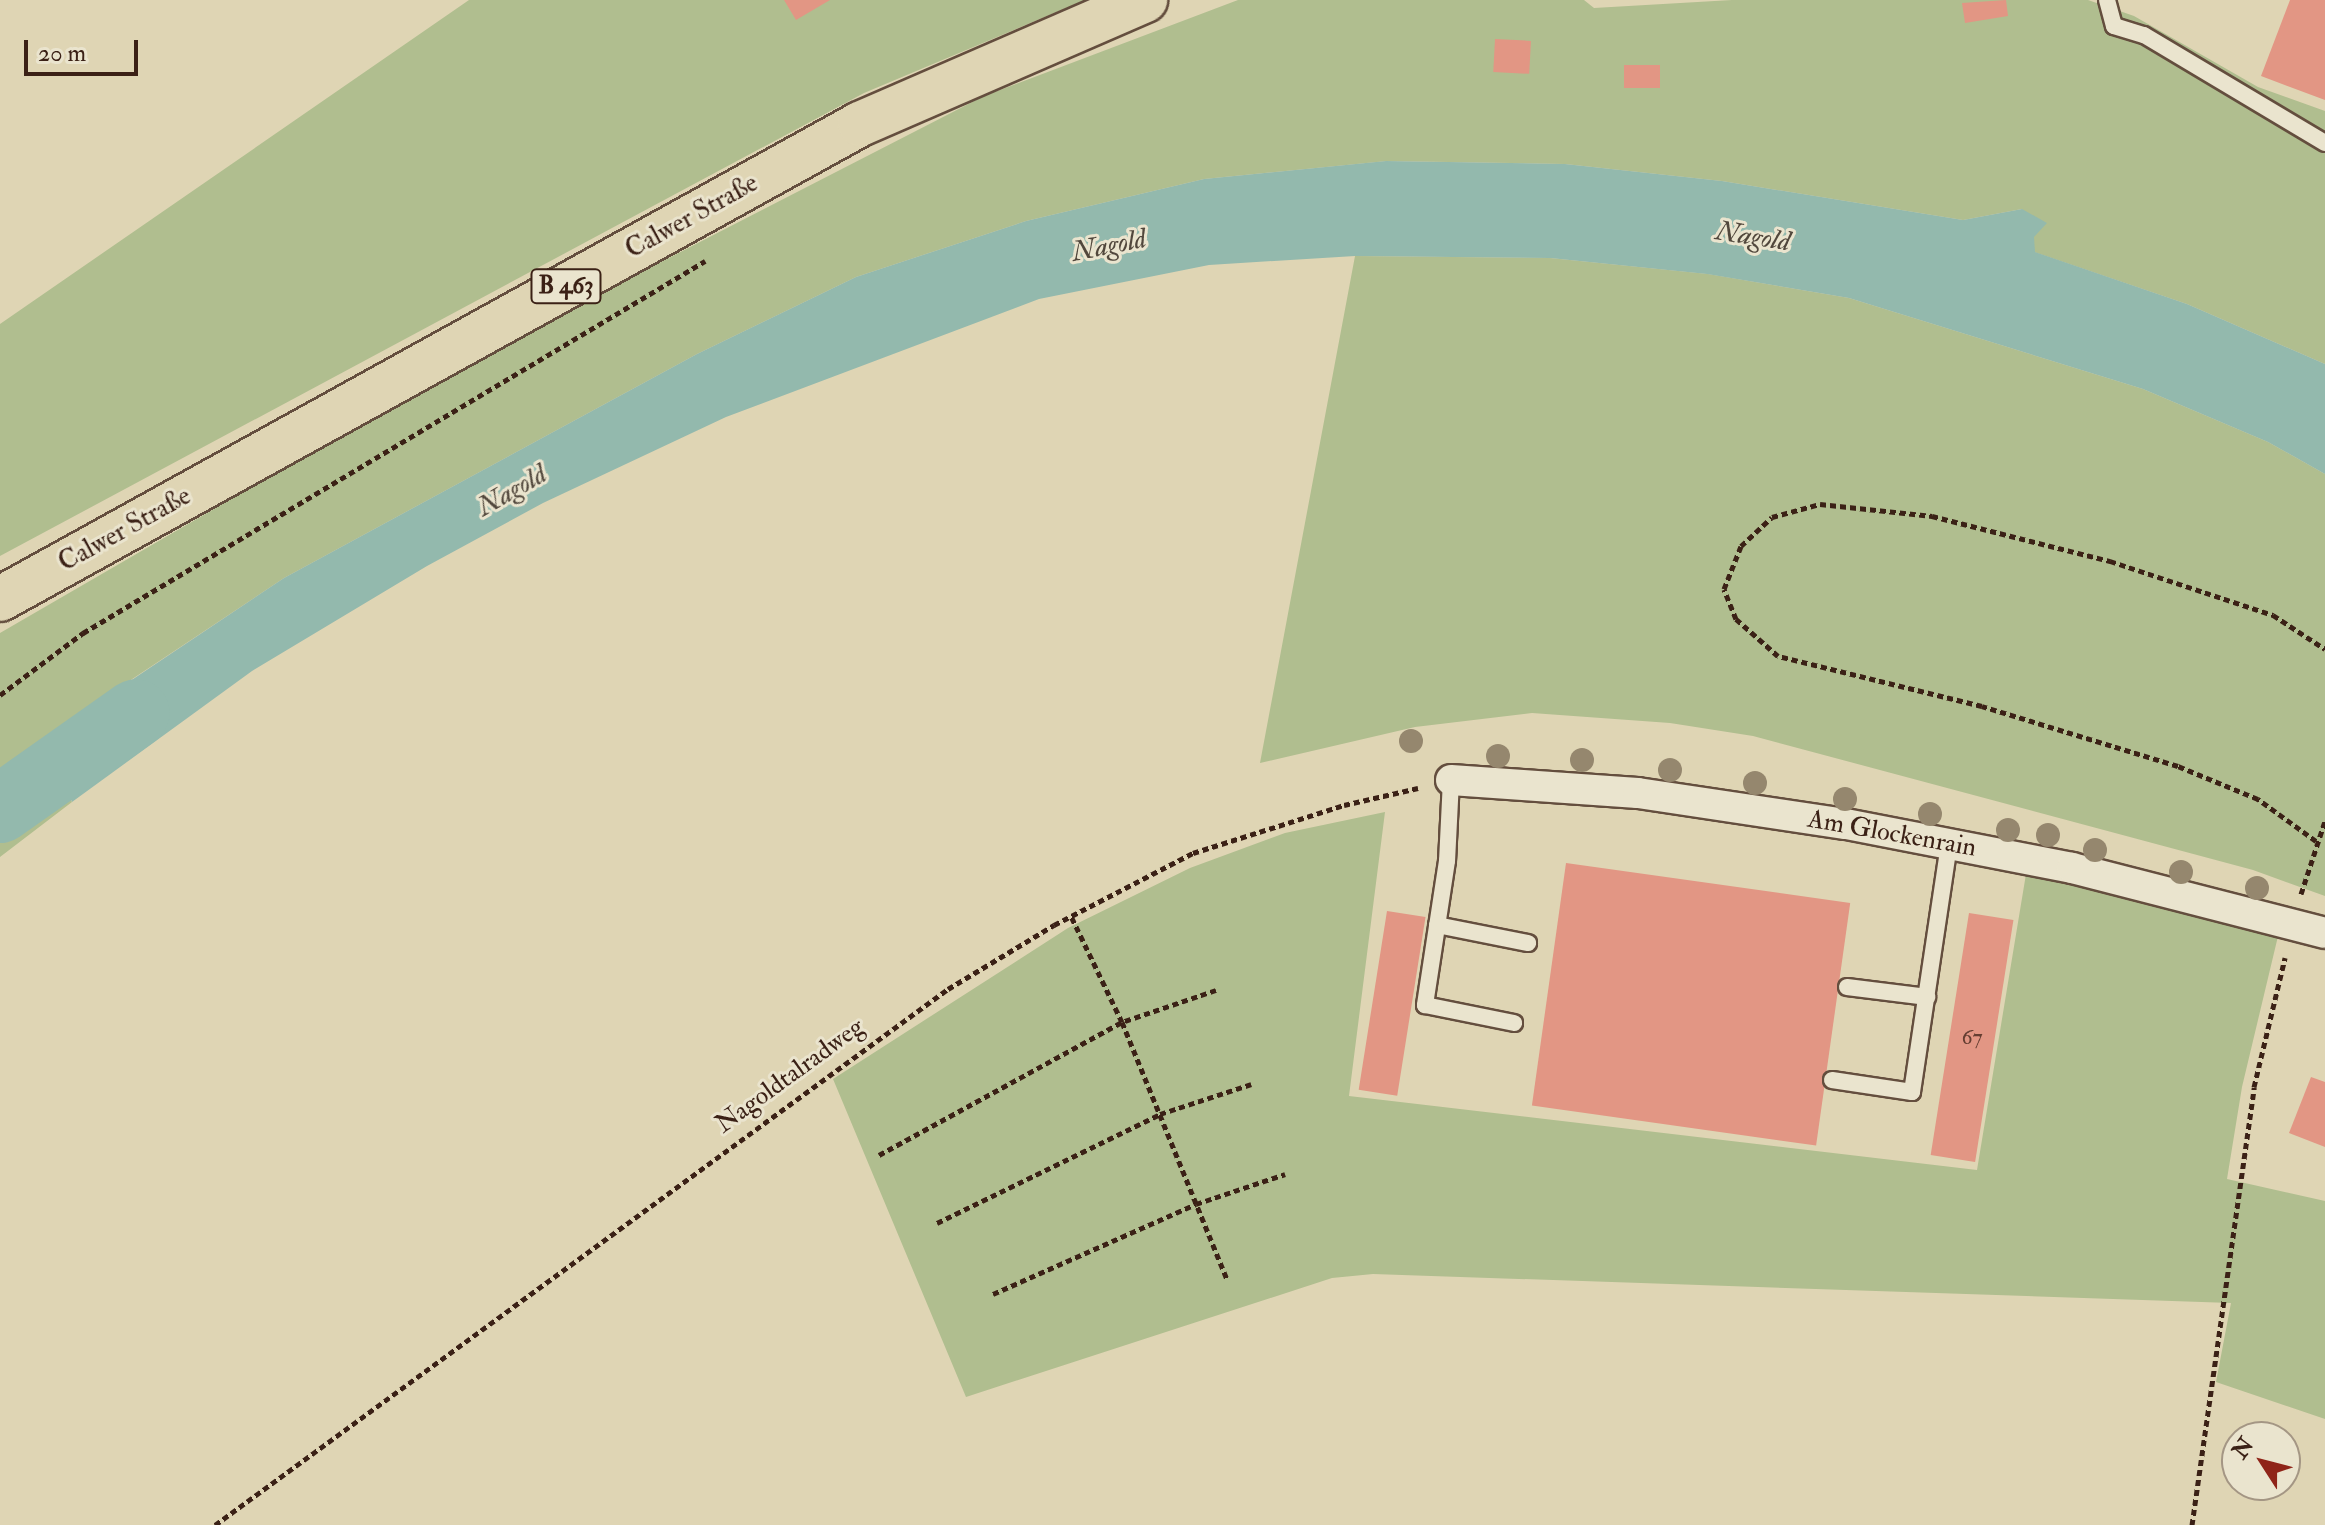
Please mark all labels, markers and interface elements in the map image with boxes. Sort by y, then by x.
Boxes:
scale bar [28,24,142,74]
text: 20 m [38,38,86,69]
street label: Calwer Straße [621,168,763,266]
water label: Nagold [1713,215,1793,259]
water label: Nagold [1069,222,1149,270]
road number: B 463 [530,266,602,306]
water label: Nagold [471,458,553,524]
street label: Calwer Straße [54,481,196,579]
street label: Am Glockenrain [1805,804,1979,864]
street label: Nagoldtalradweg [710,1012,870,1140]
house number: 67 [1961,1025,1983,1051]
north arrow [2221,1421,2301,1501]
text: N [2226,1432,2260,1464]

